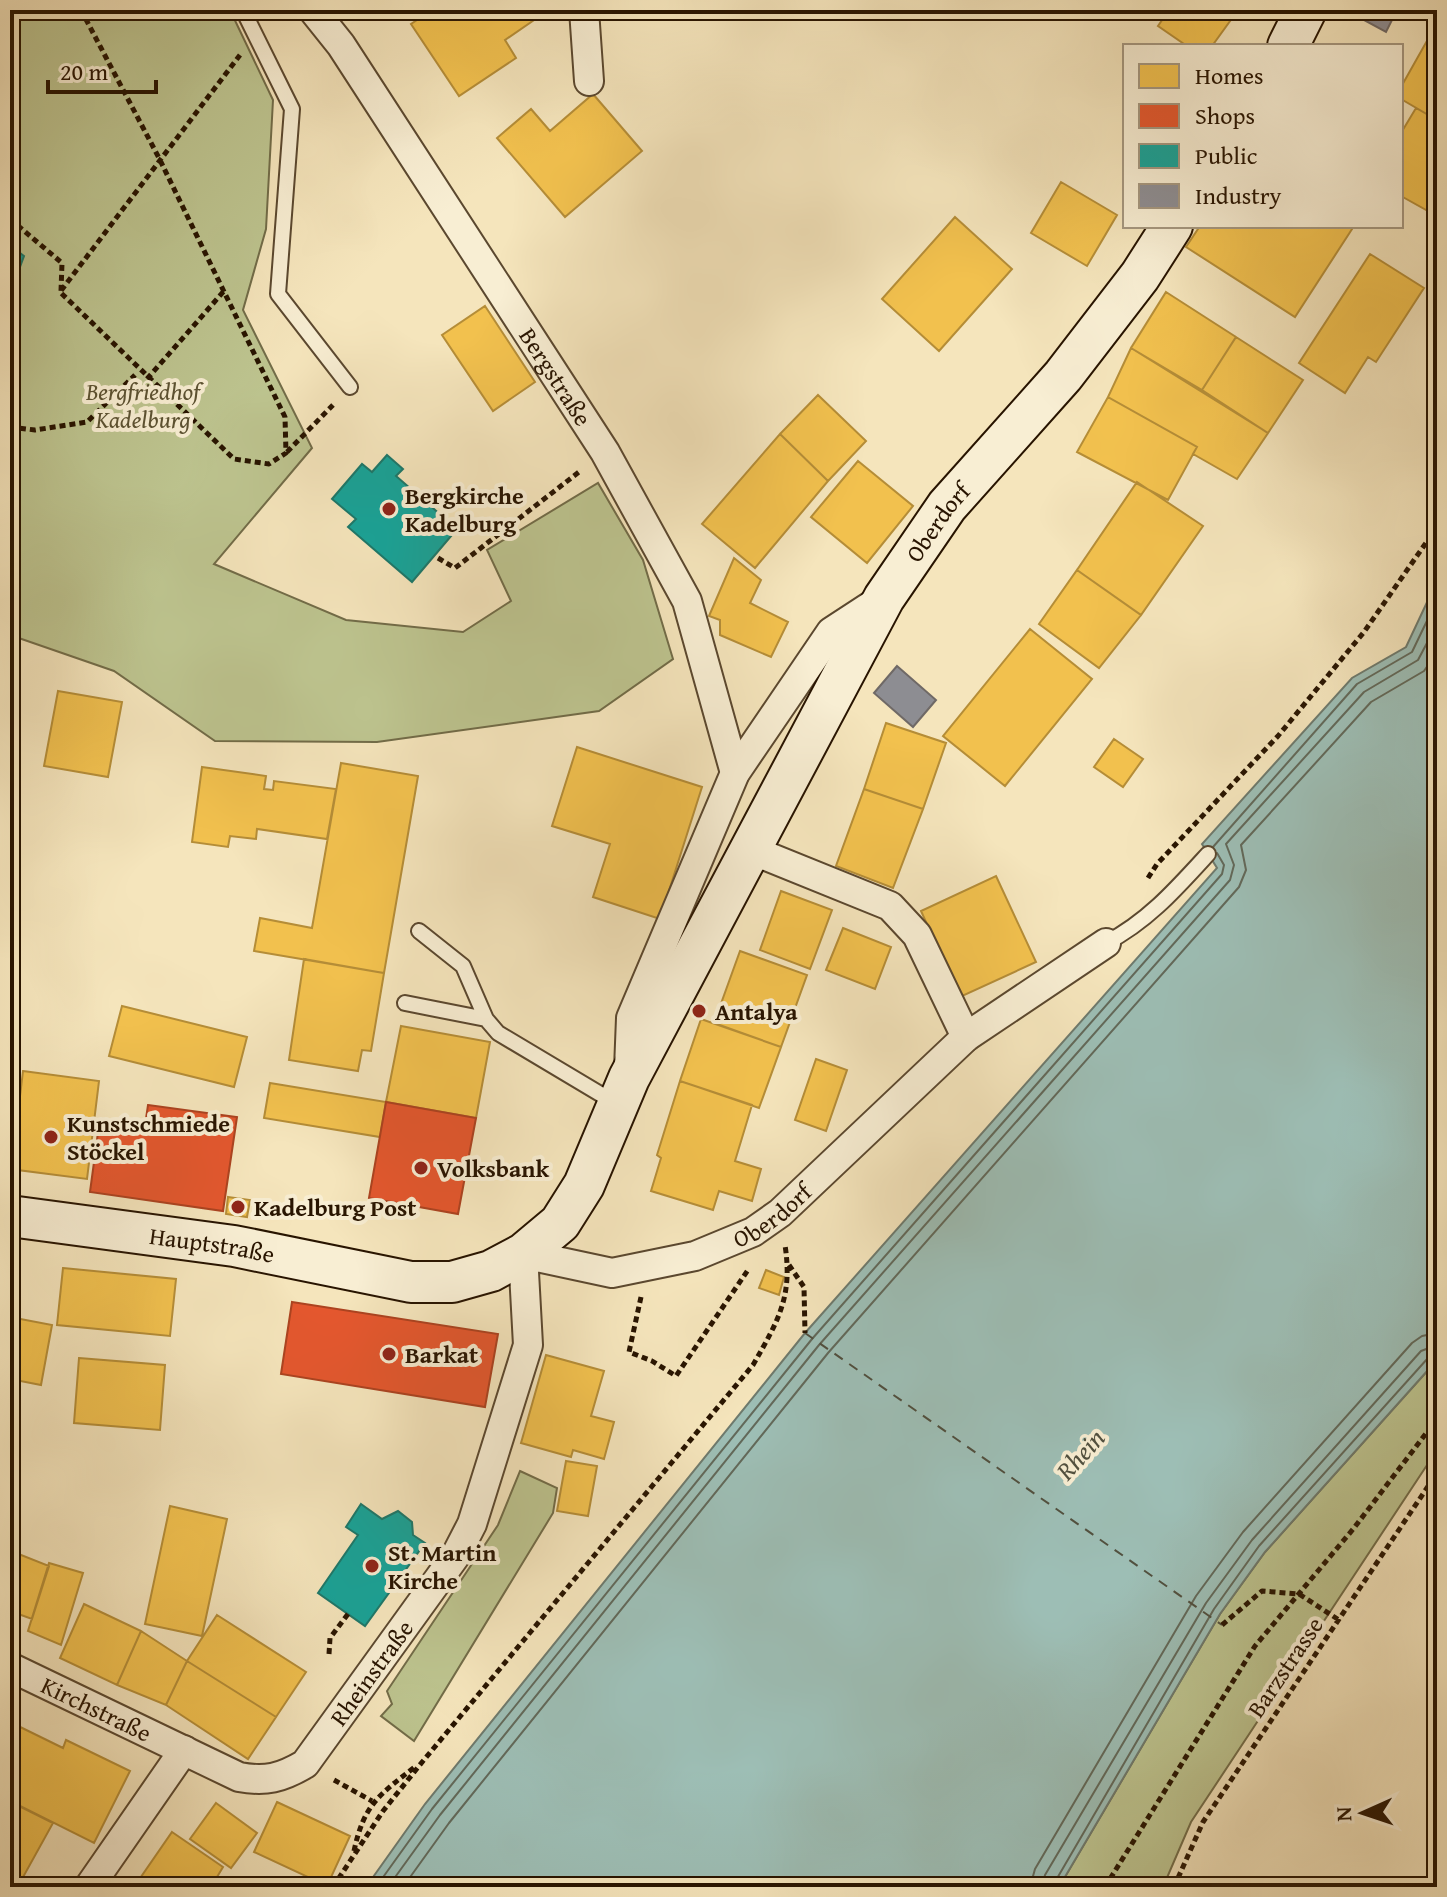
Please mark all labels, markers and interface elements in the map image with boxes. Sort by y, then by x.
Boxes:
scale bar [48,44,156,94]
legend [1123,44,1403,228]
text: 20 m [60,54,108,89]
text: Homes [1195,58,1264,93]
text: Shops [1195,98,1255,133]
text: Public [1195,138,1258,173]
text: Industry [1195,178,1282,213]
street label: Bergstraße [511,320,601,433]
park label: Bergfriedhof Kadelburg [85,374,205,437]
street label: Oberdorf [896,473,979,569]
place label: Bergkirche Kadelburg [405,478,524,541]
marker: Bergkirche Kadelburg [380,500,398,518]
place label: Antalya [715,994,798,1029]
marker: Antalya [690,1002,708,1020]
place label: Kunstschmiede Stöckel [67,1106,230,1169]
marker: Kunstschmiede Stöckel [42,1128,60,1146]
place label: Volksbank [437,1151,549,1186]
marker: Volksbank [412,1159,430,1177]
street label: Oberdorf [727,1173,821,1256]
place label: Kadelburg Post [254,1190,416,1225]
marker: Kadelburg Post [229,1198,247,1216]
street label: Hauptstraße [147,1217,278,1271]
place label: Barkat [405,1337,478,1372]
marker: Barkat [380,1345,398,1363]
water label: Rhein [1046,1420,1114,1489]
place label: St. Martin Kirche [388,1535,496,1598]
marker: St. Martin Kirche [363,1557,381,1575]
street label: Barzstrasse [1238,1610,1332,1724]
street label: Rheinstraße [321,1612,421,1733]
street label: Kirchstraße [35,1667,158,1750]
north arrow [1323,1773,1403,1853]
text: N [1327,1806,1359,1822]

